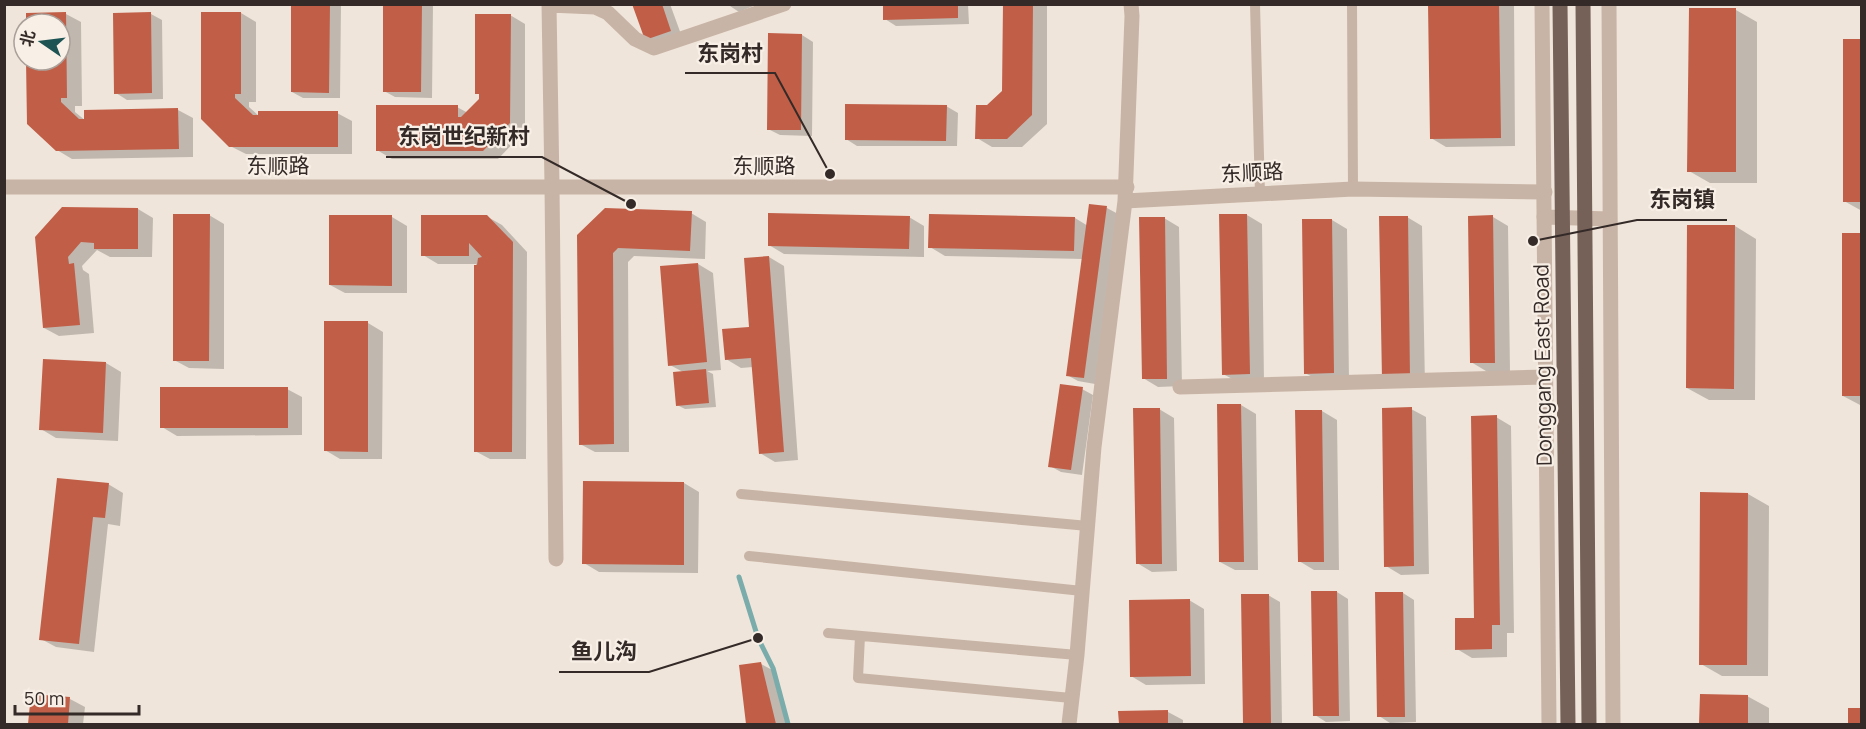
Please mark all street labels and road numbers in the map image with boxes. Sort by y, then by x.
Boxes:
street label: 东顺路 [247,151,310,179]
street label: 东顺路 [733,151,796,179]
street label: 东顺路 [1220,156,1284,188]
street label: Donggang East Road [1526,264,1558,466]

